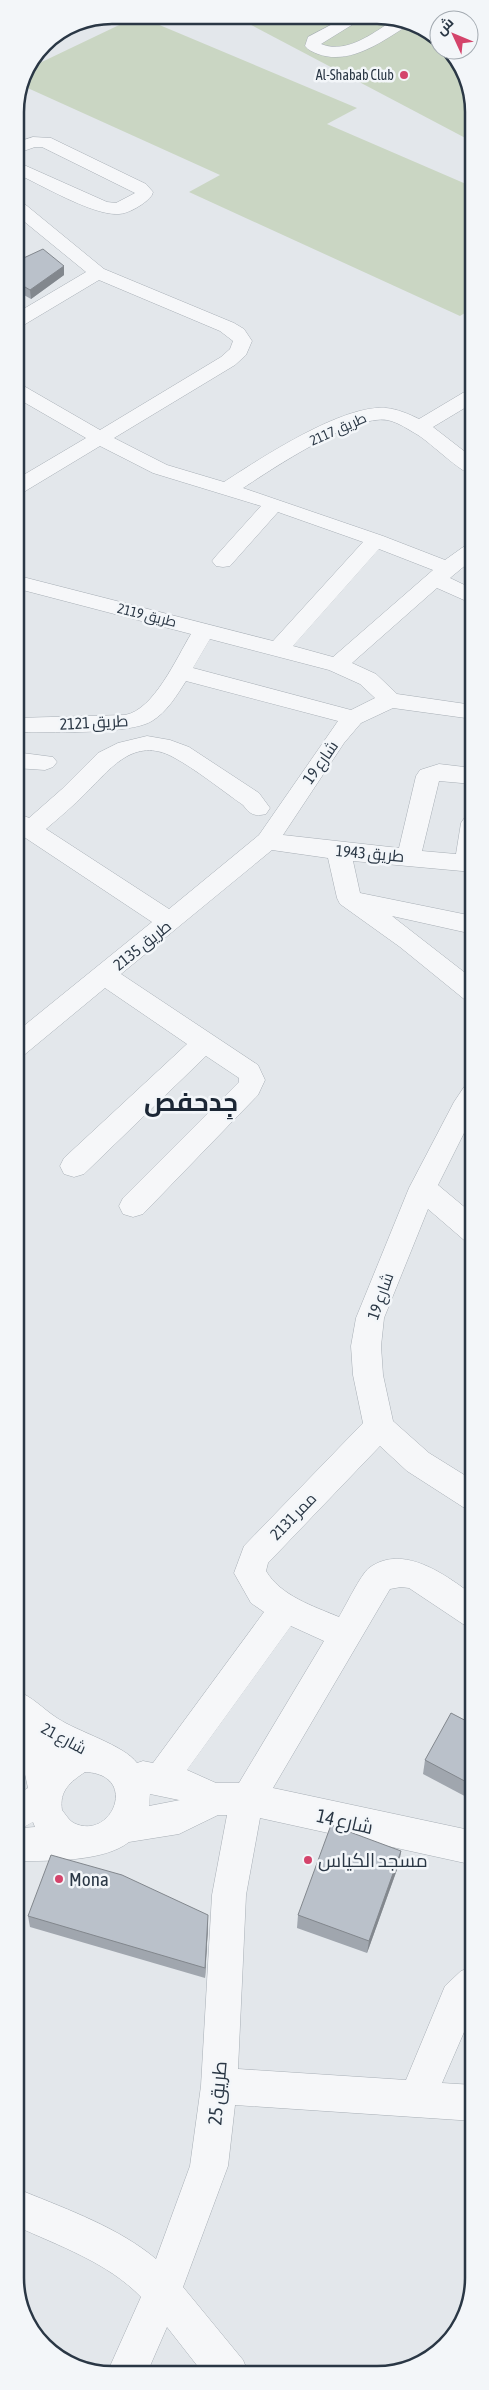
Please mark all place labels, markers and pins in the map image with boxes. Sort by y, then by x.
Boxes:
place label: Al-Shabab Club [316,67,394,83]
marker: Al-Shabab Club [398,69,410,81]
place label: مسجد الكياس [318,1849,428,1872]
marker: مسجد الكياس [302,1854,314,1866]
place label: Mona [69,1868,109,1890]
marker: Mona [53,1873,65,1885]

